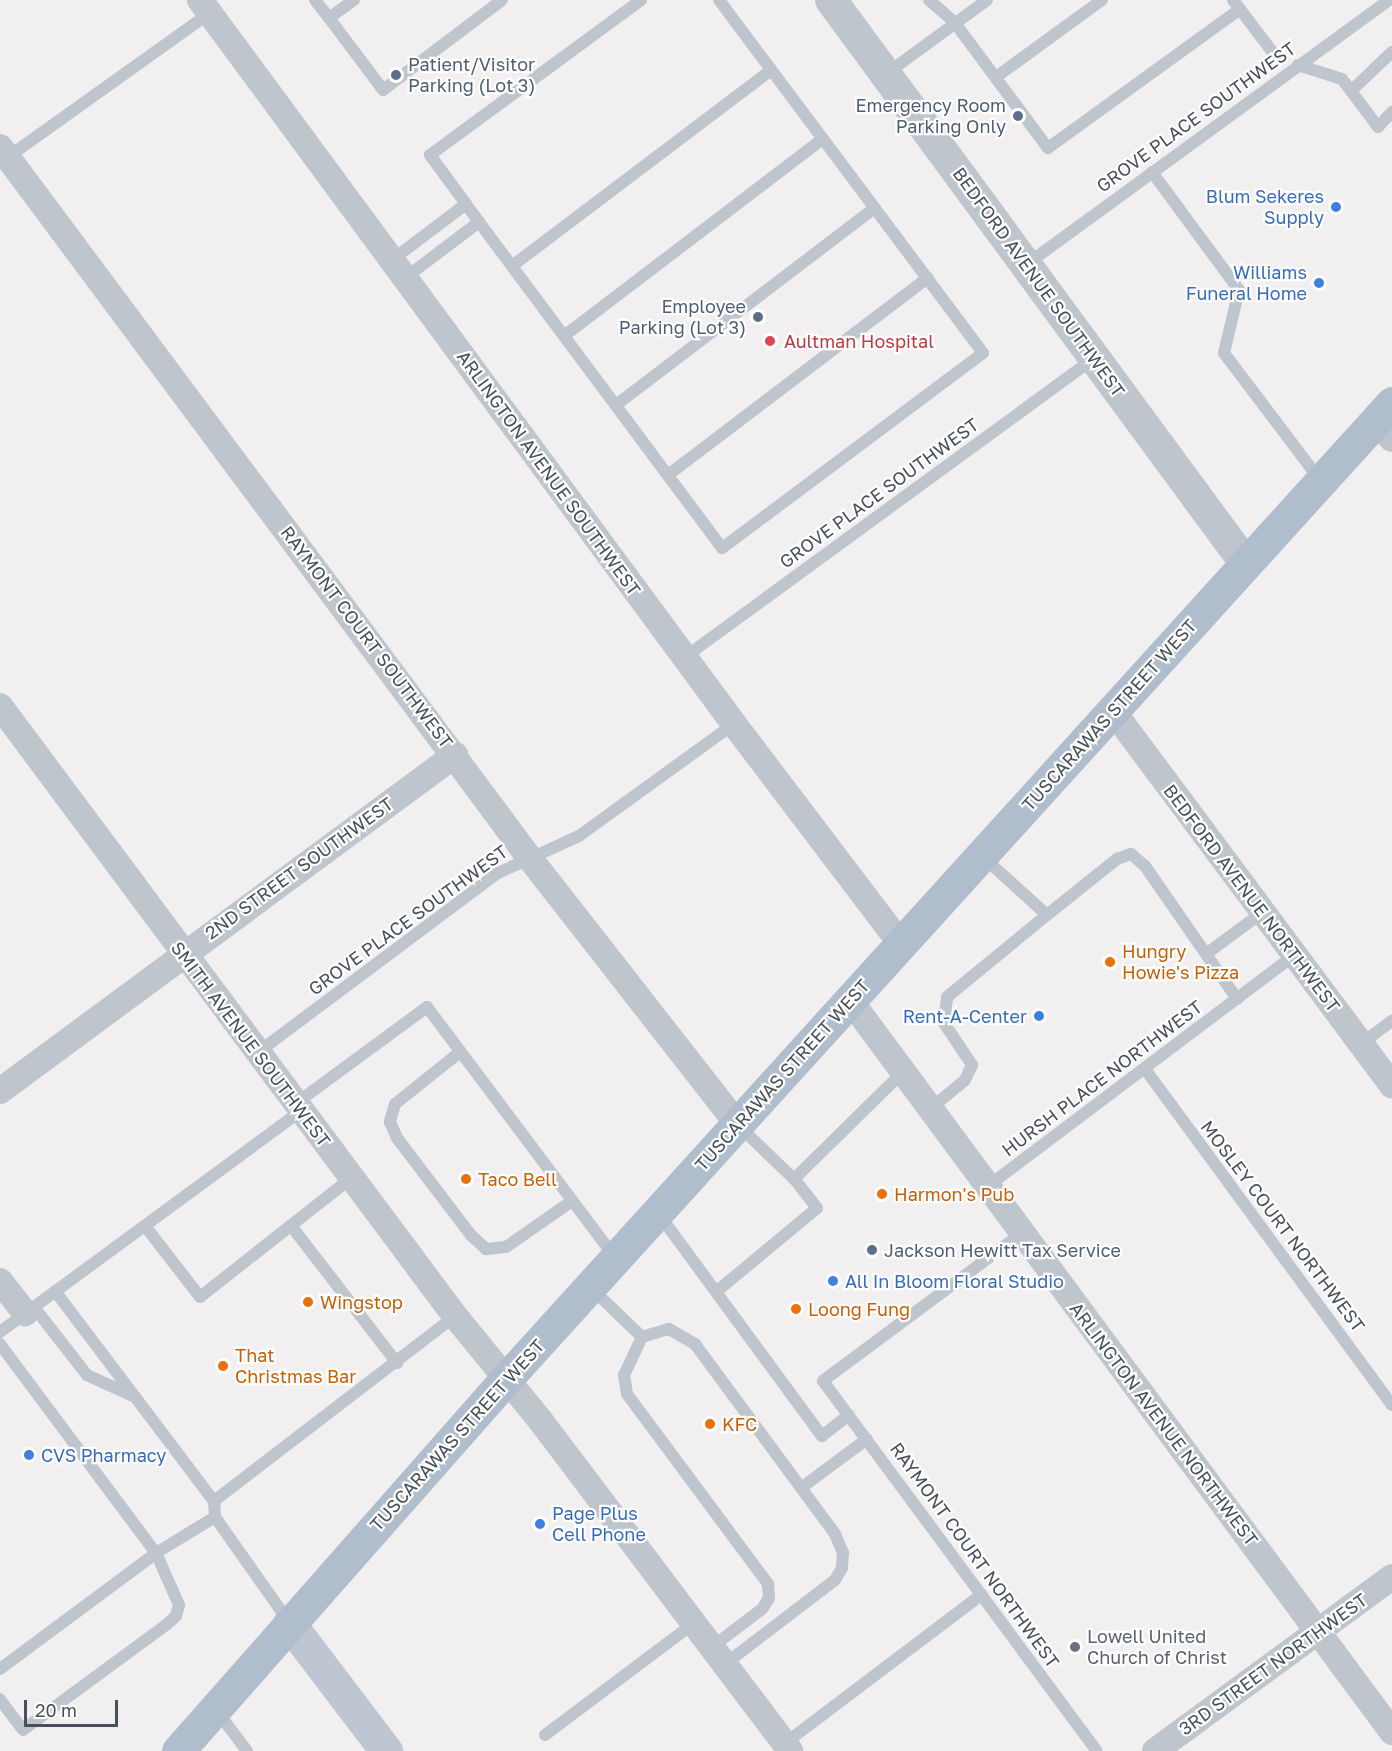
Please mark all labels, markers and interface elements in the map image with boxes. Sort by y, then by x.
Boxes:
street label: GROVE PLACE SOUTHWEST [1092,37,1300,197]
place label: Patient/Visitor Parking (Lot 3) [408,54,535,97]
marker: Patient/Visitor Parking (Lot 3) [389,68,403,82]
place label: Emergency Room Parking Only [856,95,1006,138]
marker: Emergency Room Parking Only [1011,109,1025,123]
street label: BEDFORD AVENUE SOUTHWEST [948,163,1130,401]
place label: Blum Sekeres Supply [1206,186,1324,228]
marker: Blum Sekeres Supply [1329,200,1343,214]
place label: Williams Funeral Home [1186,262,1307,304]
marker: Williams Funeral Home [1312,276,1326,290]
place label: Employee Parking (Lot 3) [619,296,746,338]
marker: Employee Parking (Lot 3) [751,310,765,324]
place label: Aultman Hospital [784,330,934,352]
marker: Aultman Hospital [761,332,779,350]
street label: ARLINGTON AVENUE SOUTHWEST [453,346,645,600]
street label: GROVE PLACE SOUTHWEST [775,413,983,573]
street label: RAYMONT COURT SOUTHWEST [276,522,458,752]
street label: TUSCARAWAS STREET WEST [1017,615,1201,815]
street label: BEDFORD AVENUE NORTHWEST [1159,780,1345,1016]
street label: 2ND STREET SOUTHWEST [201,792,397,944]
street label: GROVE PLACE SOUTHWEST [304,840,512,1000]
street label: SMITH AVENUE SOUTHWEST [167,937,335,1151]
place label: Hungry Howie's Pizza [1122,941,1239,984]
marker: Hungry Howie's Pizza [1103,955,1117,969]
street label: TUSCARAWAS STREET WEST [690,975,874,1175]
street label: HURSH PLACE NORTHWEST [997,996,1207,1160]
place label: Rent-A-Center [903,1005,1027,1027]
marker: Rent-A-Center [1032,1009,1046,1023]
street label: MOSLEY COURT NORTHWEST [1196,1116,1370,1336]
place label: Taco Bell [478,1168,557,1190]
marker: Taco Bell [459,1172,473,1186]
place label: Harmon's Pub [894,1183,1014,1205]
marker: Harmon's Pub [875,1187,889,1201]
place label: Jackson Hewitt Tax Service [884,1239,1121,1261]
marker: Jackson Hewitt Tax Service [865,1243,879,1257]
place label: All In Bloom Floral Studio [845,1270,1064,1292]
marker: All In Bloom Floral Studio [826,1274,840,1288]
place label: Wingstop [320,1291,403,1313]
marker: Wingstop [301,1295,315,1309]
place label: Loong Fung [808,1298,910,1320]
street label: ARLINGTON AVENUE NORTHWEST [1065,1298,1263,1550]
marker: Loong Fung [789,1302,803,1316]
street label: TUSCARAWAS STREET WEST [365,1335,549,1535]
place label: That Christmas Bar [235,1345,356,1388]
marker: That Christmas Bar [216,1359,230,1373]
place label: KFC [722,1413,757,1435]
marker: KFC [703,1417,717,1431]
street label: RAYMONT COURT NORTHWEST [886,1438,1064,1672]
place label: CVS Pharmacy [41,1444,166,1466]
marker: CVS Pharmacy [22,1448,36,1462]
place label: Page Plus Cell Phone [552,1503,646,1546]
marker: Page Plus Cell Phone [533,1517,547,1531]
street label: 3RD STREET NORTHWEST [1175,1589,1371,1739]
place label: Lowell United Church of Christ [1087,1626,1227,1668]
marker: Lowell United Church of Christ [1068,1640,1082,1654]
scale bar [27,1688,122,1726]
text: 20 m [35,1699,77,1721]

